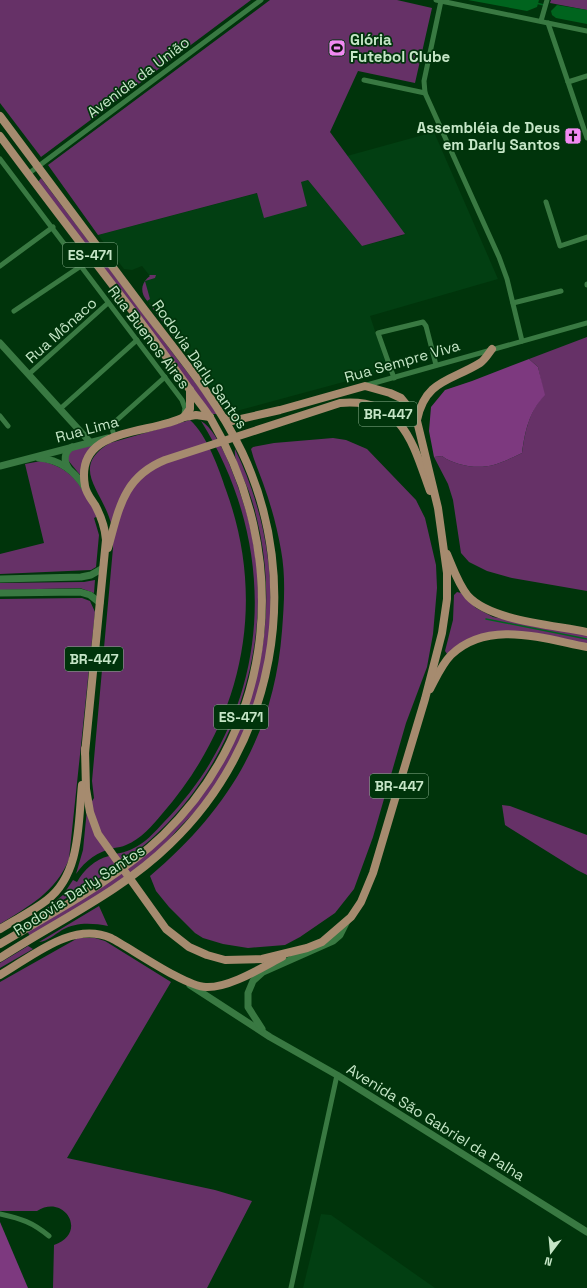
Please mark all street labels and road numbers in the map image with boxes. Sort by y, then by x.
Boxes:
street label: Avenida da União [83,32,193,122]
road number: ES-471 [63,243,117,267]
street label: Rua Buenos Aires [104,282,194,392]
street label: Rua Mônaco [21,293,101,367]
street label: Rodovia Darly Santos [148,296,252,432]
street label: Rua Sempre Viva [342,335,462,387]
road number: BR-447 [359,402,417,426]
street label: Rua Lima [53,411,121,447]
road number: BR-447 [65,647,123,671]
road number: ES-471 [214,705,268,729]
road number: BR-447 [370,774,428,798]
street label: Rodovia Darly Santos [10,840,148,940]
street label: Avenida São Gabriel da Palha [343,1059,529,1185]

